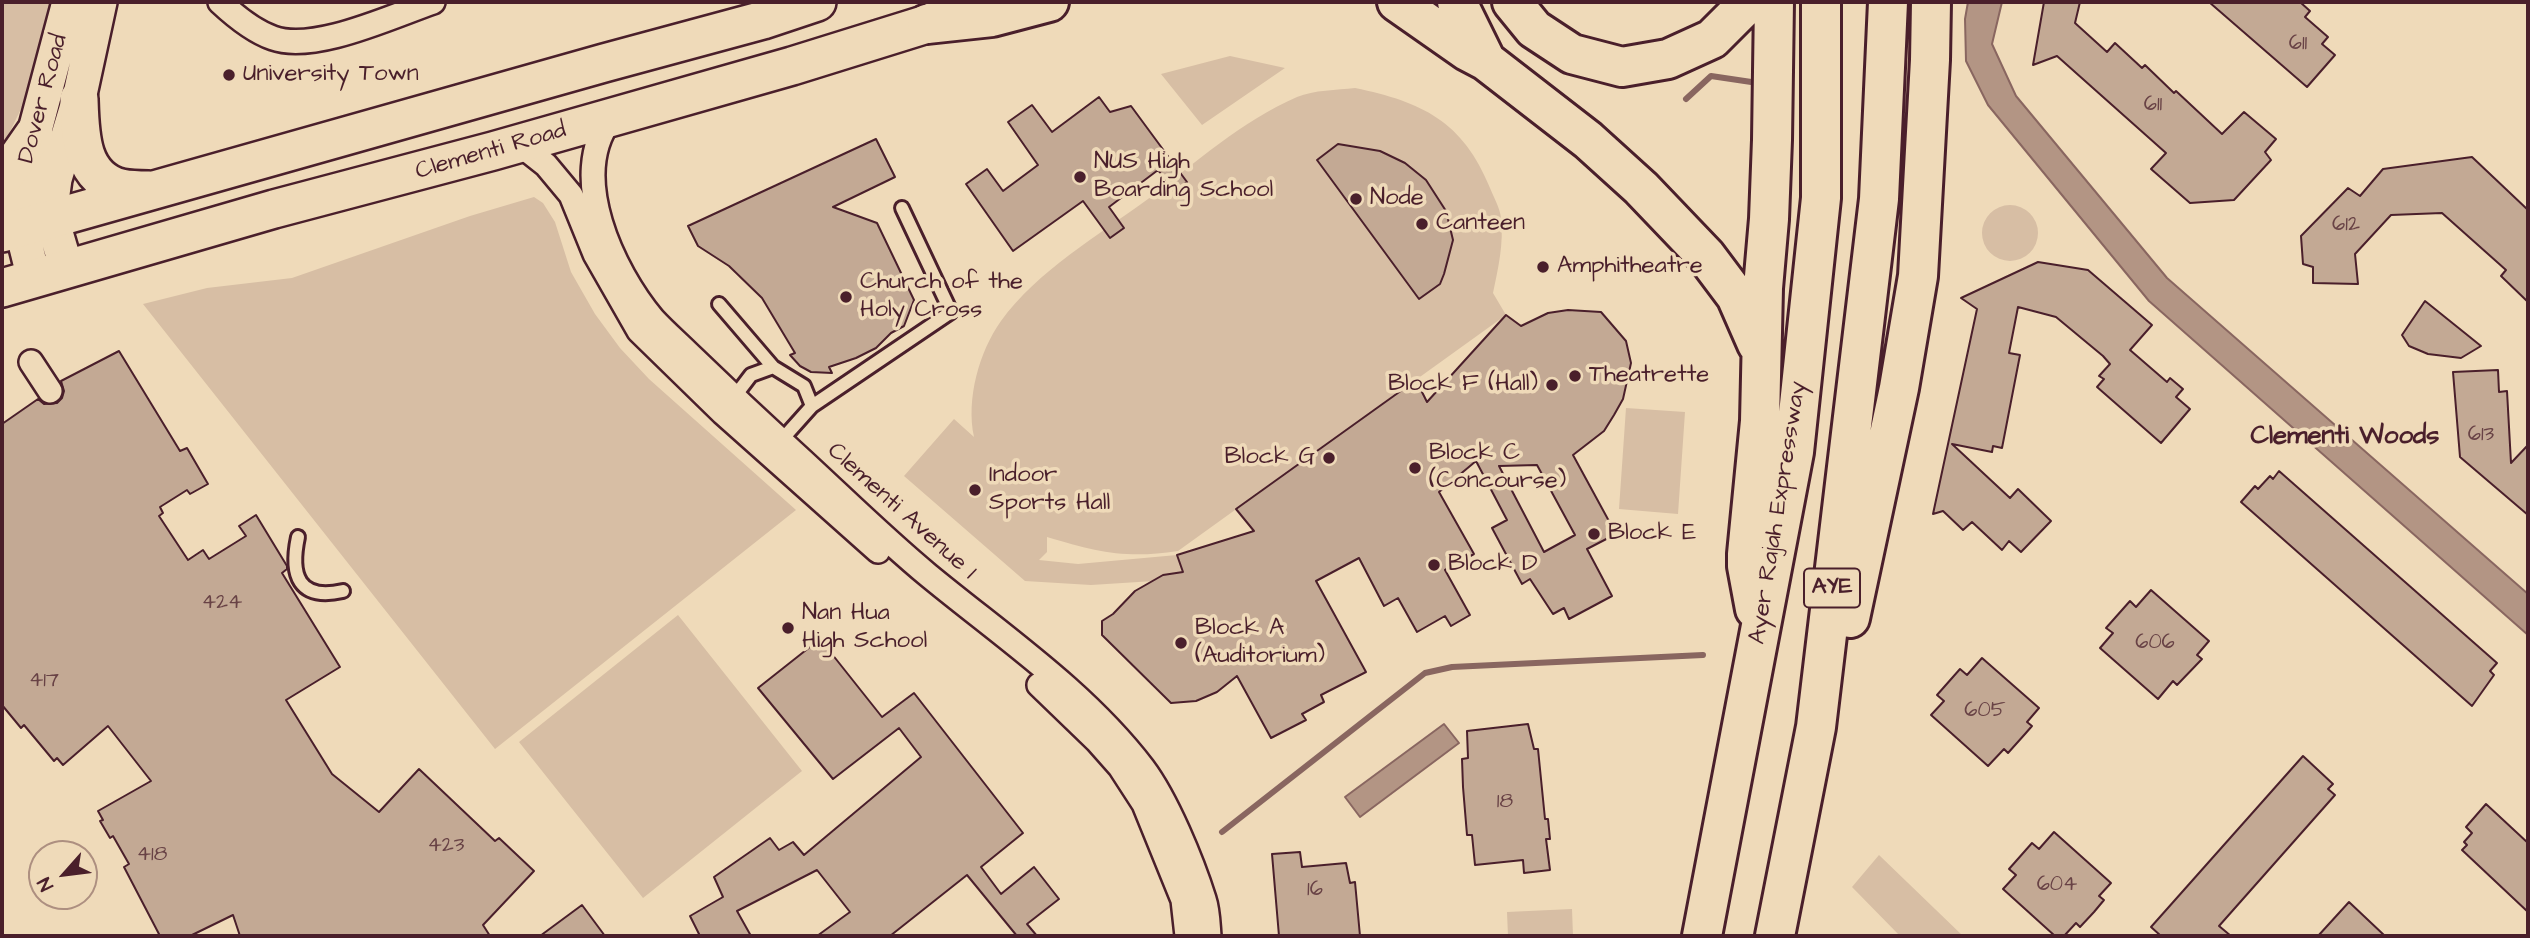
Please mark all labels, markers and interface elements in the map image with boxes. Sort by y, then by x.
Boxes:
street label: Dover Road [13,31,75,167]
house number: 611 [2289,32,2307,58]
place label: University Town [243,61,419,89]
marker: University Town [221,67,237,83]
house number: 611 [2144,93,2162,119]
street label: Clementi Road [412,117,570,187]
place label: NUS High Boarding School [1094,149,1273,205]
marker: NUS High Boarding School [1072,169,1088,185]
place label: Node [1370,185,1424,213]
marker: Node [1348,191,1364,207]
place label: Canteen [1436,210,1525,238]
house number: 612 [2332,213,2360,239]
marker: Canteen [1414,216,1430,232]
place label: Amphitheatre [1557,253,1703,281]
marker: Amphitheatre [1535,259,1551,275]
place label: Church of the Holy Cross [860,269,1023,325]
marker: Church of the Holy Cross [838,289,854,305]
place label: Theatrette [1589,362,1709,390]
marker: Theatrette [1567,368,1583,384]
place label: Block F (Hall) [1388,371,1538,399]
marker: Block F (Hall) [1544,377,1560,393]
street label: Ayer Rajah Expressway [1744,380,1814,646]
district label: Clementi Woods [2251,422,2439,454]
house number: 613 [2468,423,2494,449]
street label: Clementi Avenue 1 [820,437,982,587]
place label: Block C (Concourse) [1429,440,1566,496]
place label: Block G [1225,444,1315,472]
marker: Block G [1321,450,1337,466]
marker: Block C (Concourse) [1407,460,1423,476]
place label: Indoor Sports Hall [989,462,1110,518]
marker: Indoor Sports Hall [967,482,983,498]
place label: Block E [1608,520,1696,548]
marker: Block E [1586,526,1602,542]
place label: Block D [1448,551,1537,579]
marker: Block D [1426,557,1442,573]
road number: AYE [1804,568,1860,608]
house number: 424 [202,591,242,617]
place label: Nan Hua High School [802,600,927,656]
place label: Block A (Auditorium) [1195,615,1325,671]
marker: Nan Hua High School [780,620,796,636]
house number: 606 [2135,631,2175,657]
marker: Block A (Auditorium) [1173,635,1189,651]
house number: 417 [29,669,59,695]
house number: 605 [1964,699,2006,725]
house number: 18 [1497,790,1513,816]
house number: 423 [428,834,464,860]
north arrow [28,840,98,910]
house number: 418 [137,843,167,869]
text: N [31,873,61,896]
house number: 604 [2037,873,2077,899]
house number: 16 [1307,878,1323,904]

